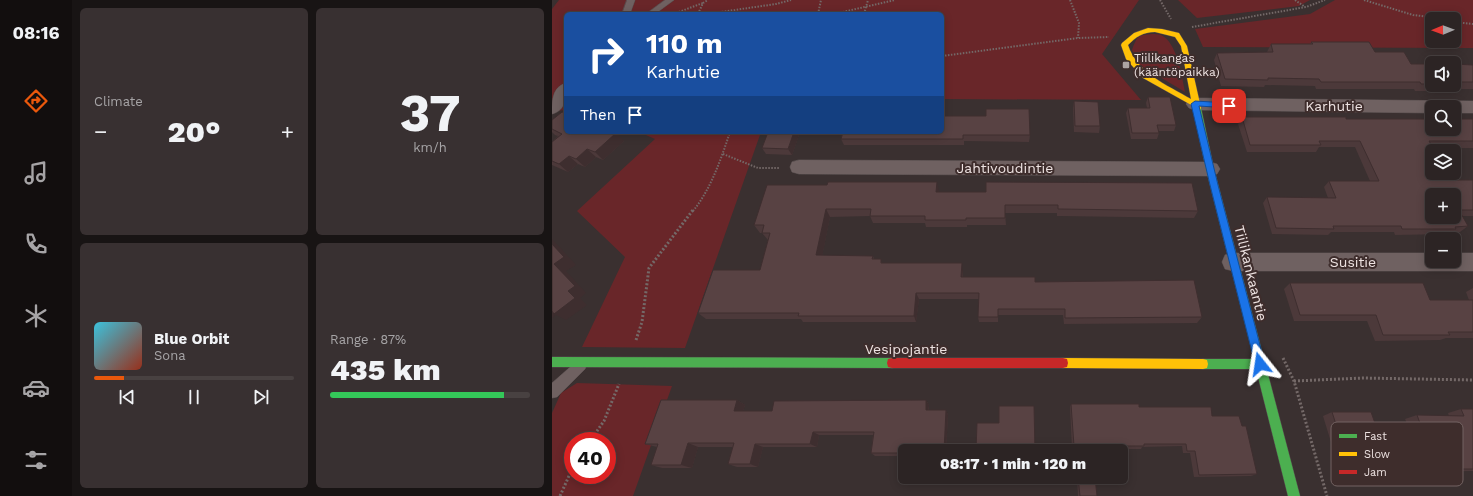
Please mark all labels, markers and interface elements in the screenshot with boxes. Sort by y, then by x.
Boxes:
north arrow [1425,12,1461,48]
map controls [1425,12,1461,268]
text: 08:16 [12,22,60,43]
text: 110 m [646,27,723,60]
icon: right [580,28,632,80]
place label: Tiilikangas (kääntöpaikka) [1134,51,1220,79]
button: sound [1425,56,1461,92]
marker: Tiilikangas (kääntöpaikka) [1121,60,1131,70]
text: Karhutie [646,61,720,82]
text: 37 [400,83,461,144]
icon: directions [22,87,50,115]
pin [1212,89,1246,123]
text: Climate [94,94,143,109]
icon: arrive [1218,95,1240,117]
street label: Karhutie [1305,98,1363,114]
button: search [1425,100,1461,136]
icon: arrive [624,104,646,126]
text: Then [580,106,616,124]
text: 20° [168,114,220,149]
text: − [94,119,107,144]
text: + [281,119,294,144]
text: km/h [413,140,447,155]
button: layers [1425,144,1461,180]
icon: music [22,159,50,187]
street label: Jahtivoudintie [957,160,1053,176]
button: + [1425,188,1461,224]
street label: Tiilikankaantie [1231,224,1271,322]
icon: phone [22,230,50,258]
button: − [1425,232,1461,268]
street label: Susitie [1330,254,1376,270]
icon: climate [22,302,50,330]
text: Blue Orbit [154,330,229,348]
text: Range · 87% [330,332,406,347]
street label: Vesipojantie [865,341,947,357]
position arrow [1239,343,1281,385]
text: Sona [154,348,186,363]
text: 435 km [330,352,441,387]
icon: car [22,374,50,402]
icon: previous [116,386,138,408]
icon: pause [183,386,205,408]
icon: next [250,386,272,408]
legend [1331,422,1463,486]
text: Fast [1364,430,1387,443]
speed limit sign: 40 [564,432,616,484]
icon: filters [22,446,50,474]
text: Slow [1364,448,1390,461]
text: 08:17 · 1 min · 120 m [940,455,1086,473]
text: Jam [1364,466,1387,479]

